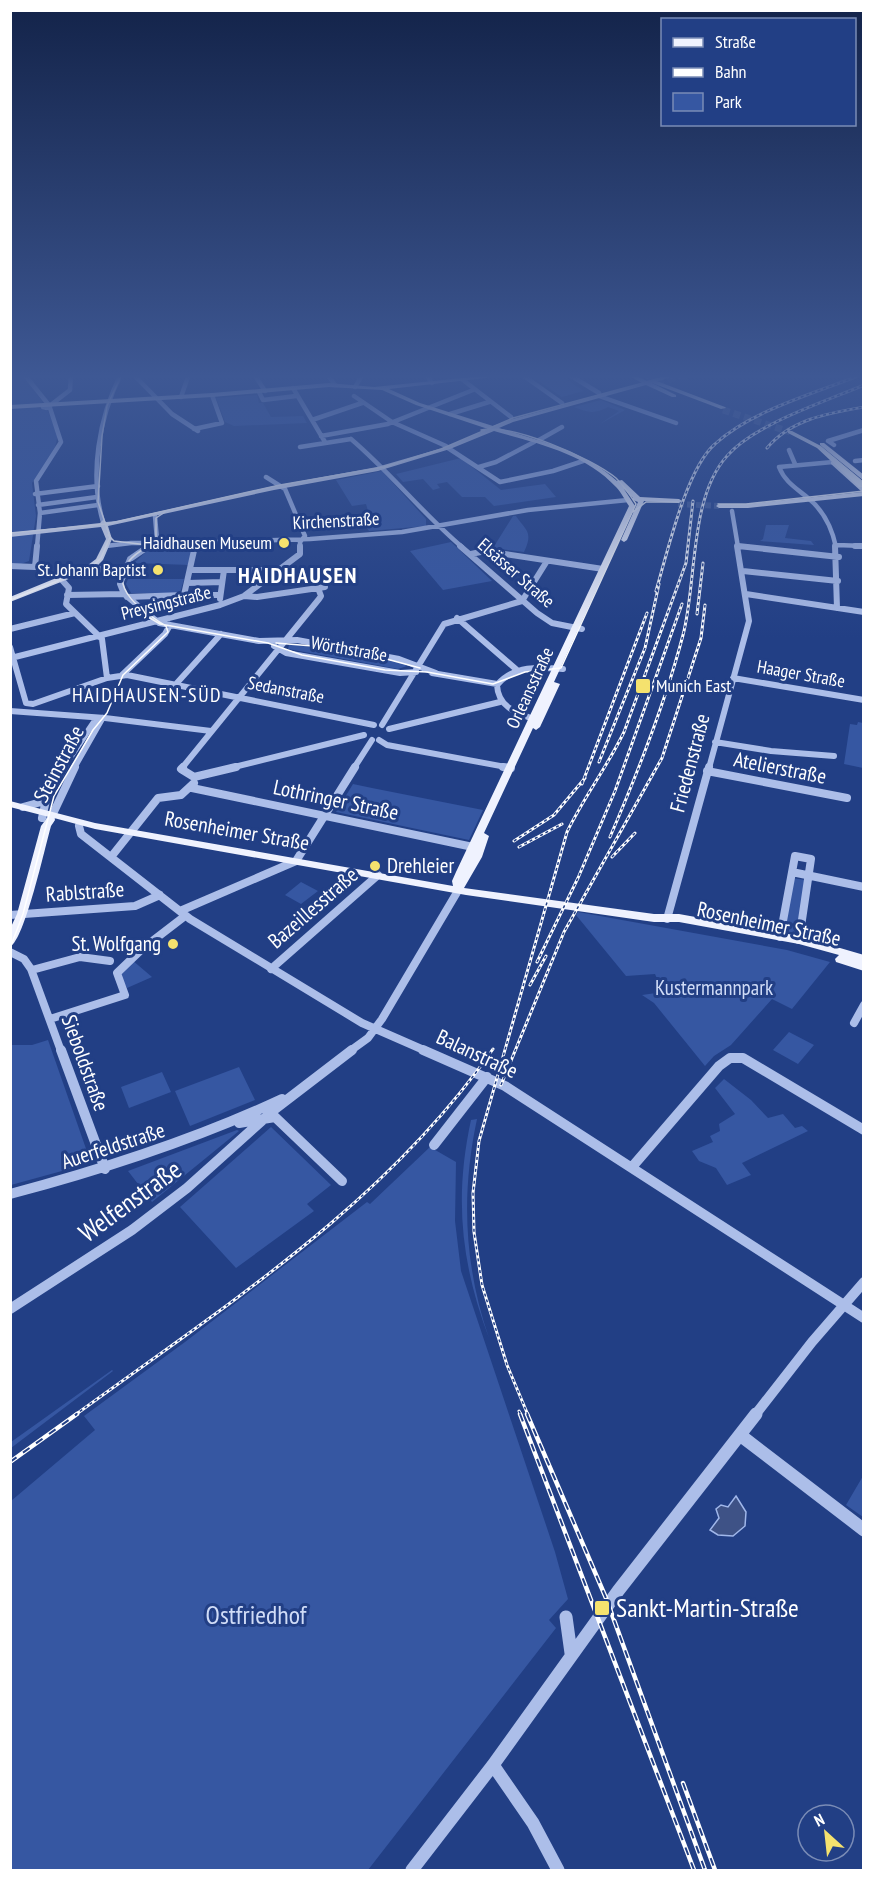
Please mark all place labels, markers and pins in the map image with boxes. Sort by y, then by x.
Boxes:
place label: Haidhausen Museum [143,531,272,554]
marker: Haidhausen Museum [277,536,291,550]
place label: St. Johann Baptist [37,558,146,581]
marker: St. Johann Baptist [151,563,165,577]
place label: Munich East [656,674,731,697]
marker: Munich East [634,677,652,695]
place label: Drehleier [387,852,454,879]
marker: Drehleier [368,859,382,873]
place label: St. Wolfgang [71,930,161,957]
marker: St. Wolfgang [166,937,180,951]
place label: Sankt-Martin-Straße [616,1591,799,1624]
marker: Sankt-Martin-Straße [593,1599,611,1617]

